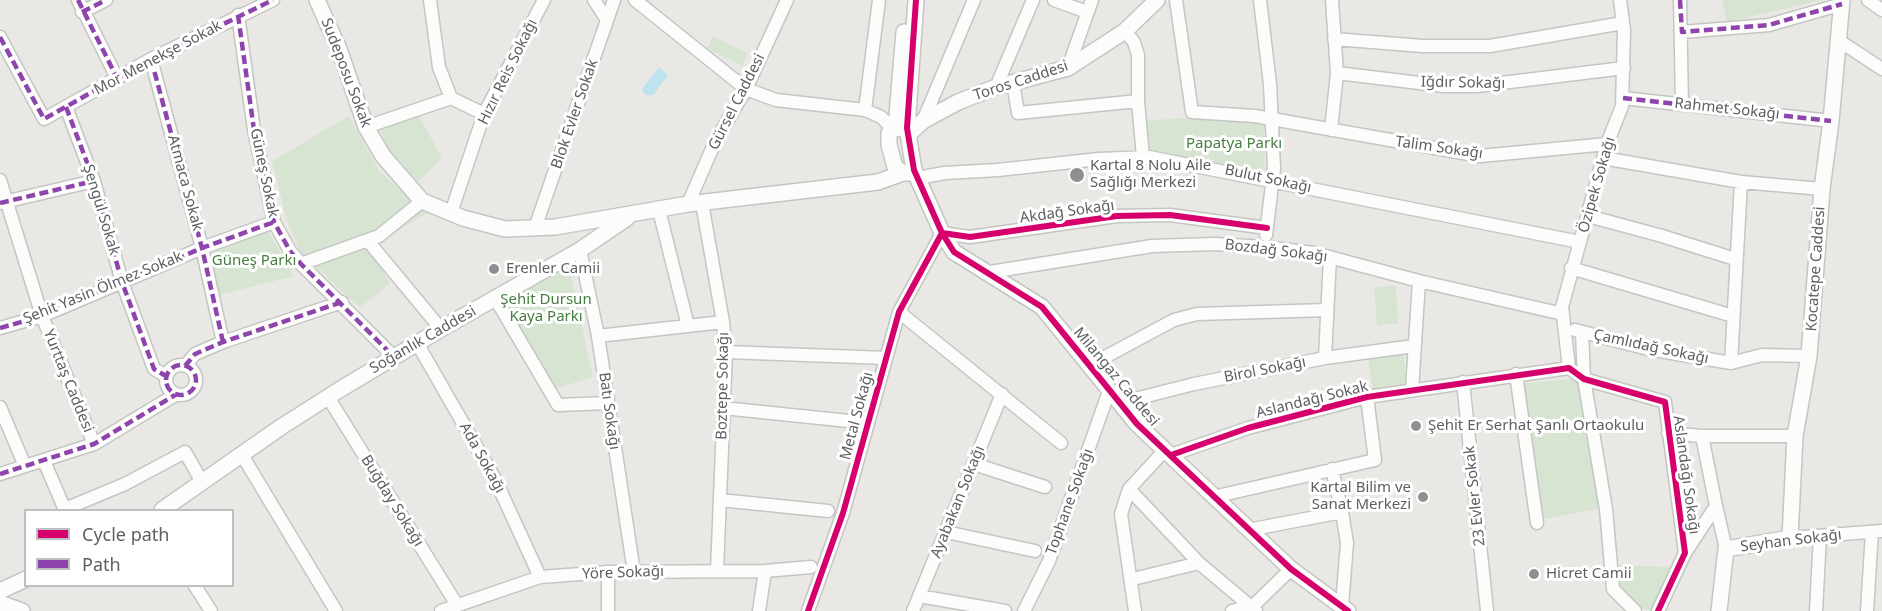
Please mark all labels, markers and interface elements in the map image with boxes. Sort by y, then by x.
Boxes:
street label: Sudeposu Sokak [317,16,375,130]
street label: Hızır Reis Sokağı [475,16,541,128]
street label: Mor Menekşe Sokak [91,17,225,99]
street label: Gürsel Caddesi [705,51,769,153]
street label: Blok Evler Sokak [548,57,602,171]
street label: Toros Caddesi [971,57,1071,105]
street label: Iğdır Sokağı [1421,73,1505,93]
street label: Rahmet Sokağı [1674,95,1780,123]
street label: Güneş Sokak [246,127,282,219]
street label: Atmaca Sokak [164,133,206,233]
street label: Talim Sokağı [1394,133,1484,163]
park label: Papatya Parkı [1186,135,1282,153]
street label: Özipek Sokağı [1575,135,1619,235]
place label: Kartal 8 Nolu Aile Sağlığı Merkezi [1090,157,1211,192]
street label: Bulut Sokağı [1223,161,1313,197]
street label: Şengül Sokak [79,162,123,258]
marker: Kartal 8 Nolu Aile Sağlığı Merkezi [1068,166,1086,184]
street label: Akdağ Sokağı [1019,196,1115,228]
street label: Kocatepe Caddesi [1803,206,1829,332]
street label: Bozdağ Sokağı [1224,236,1328,266]
street label: Şehit Yasin Ölmez Sokak [21,248,185,328]
park label: Güneş Parkı [212,252,296,270]
place label: Erenler Camii [506,260,600,278]
marker: Erenler Camii [487,262,501,276]
park label: Şehit Dursun Kaya Parkı [500,291,592,326]
street label: Soğanlık Caddesi [367,302,479,378]
street label: Milangaz Caddesi [1069,324,1163,430]
street label: Çamlıdağ Sokağı [1592,326,1710,368]
street label: Yurttaş Caddesi [39,327,97,435]
street label: Boztepe Sokağı [713,332,733,440]
street label: Birol Sokağı [1222,353,1308,387]
street label: Metal Sokağı [837,370,877,462]
street label: Batı Sokağı [595,371,623,451]
street label: Aslandağı Sokak [1254,377,1370,423]
street label: Aslandağı Sokağı [1669,414,1703,536]
place label: Şehit Er Serhat Şanlı Ortaokulu [1428,417,1644,435]
marker: Şehit Er Serhat Şanlı Ortaokulu [1409,419,1423,433]
street label: Ada Sokağı [455,420,509,496]
street label: Ayabakan Sokağı [927,443,989,561]
street label: 23 Evler Sokak [1461,445,1489,547]
street label: Tophane Sokağı [1042,446,1098,558]
street label: Buğday Sokağı [357,452,427,550]
place label: Kartal Bilim ve Sanat Merkezi [1310,479,1411,514]
marker: Kartal Bilim ve Sanat Merkezi [1416,490,1430,504]
legend [24,509,234,587]
text: Cycle path [82,522,169,546]
street label: Seyhan Sokağı [1739,526,1843,556]
text: Path [82,552,121,576]
street label: Yöre Sokağı [582,563,664,583]
place label: Hicret Camii [1546,565,1632,583]
marker: Hicret Camii [1527,567,1541,581]

